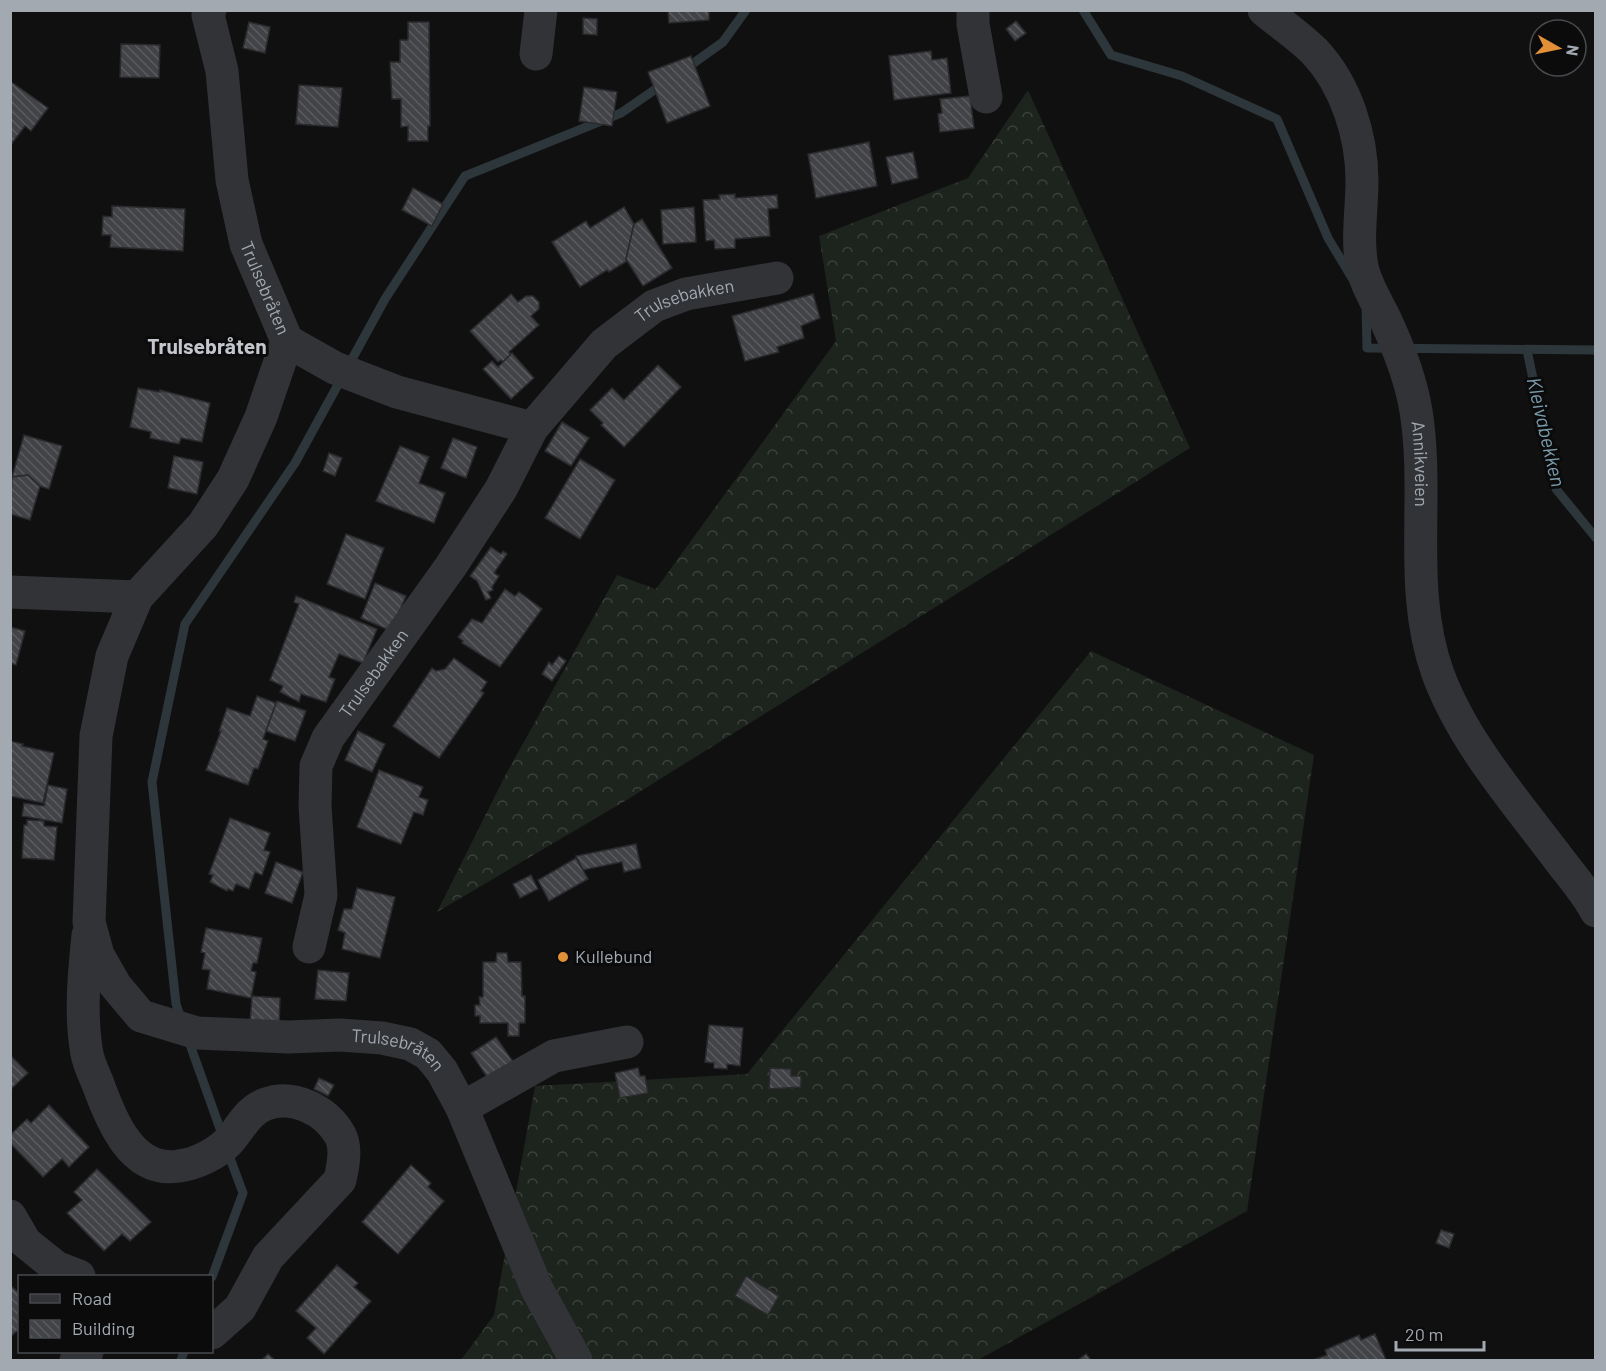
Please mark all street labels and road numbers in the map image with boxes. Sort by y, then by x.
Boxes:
street label: Trulsebråten [236,238,295,338]
street label: Trulsebakken [630,274,736,327]
street label: Annikveien [1408,420,1433,507]
street label: Trulsebakken [334,624,412,722]
street label: Trulsebråten [351,1024,450,1075]

